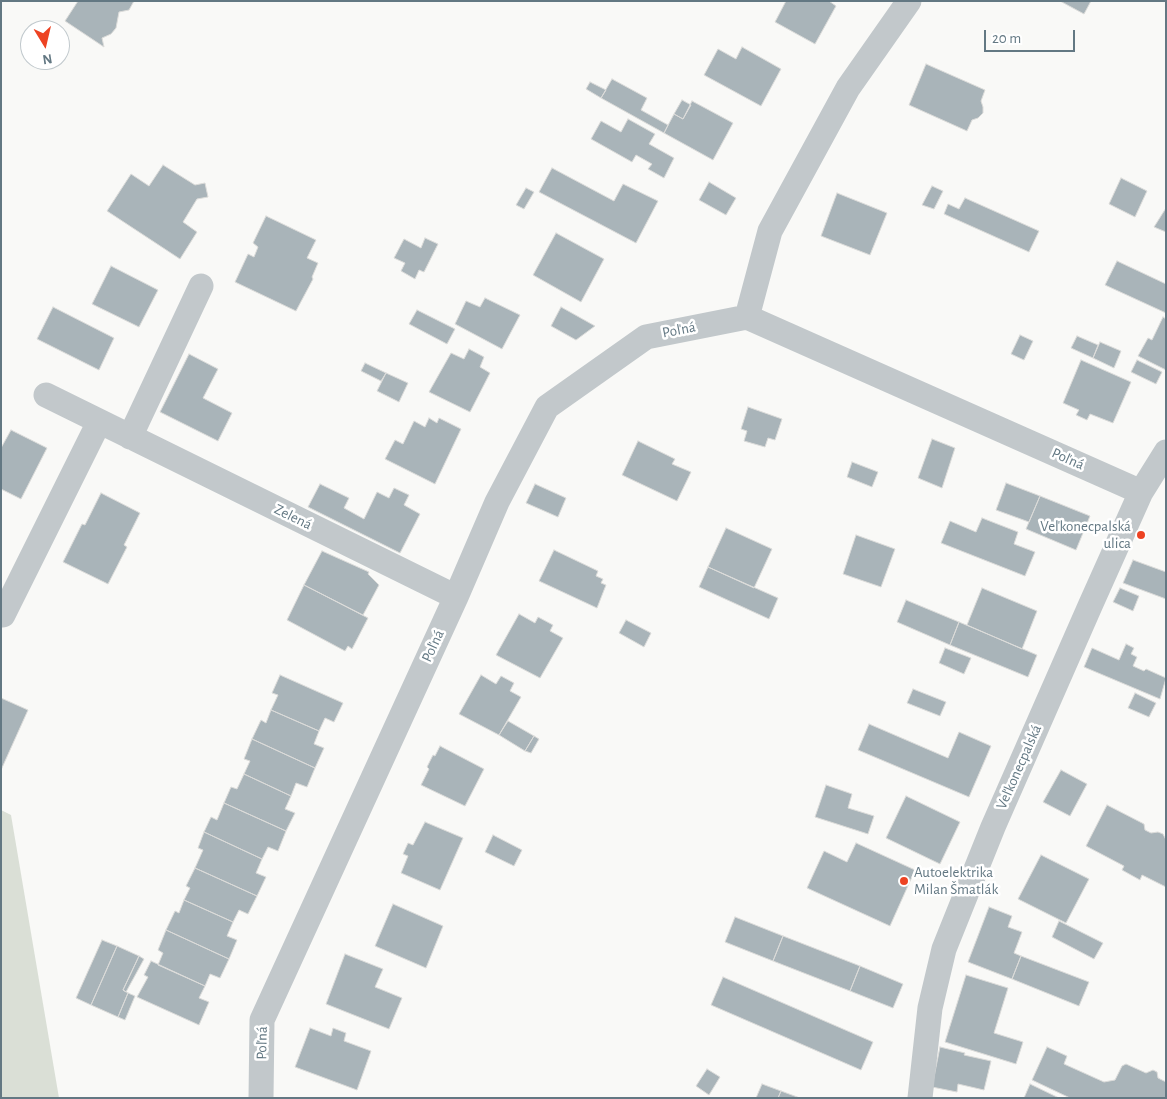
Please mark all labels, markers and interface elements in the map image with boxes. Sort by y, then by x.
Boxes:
north arrow [20,20,70,70]
scale bar [987,20,1078,52]
text: 20 m [992,31,1021,46]
text: N [41,51,53,67]
street label: Poľná [661,318,697,342]
street label: Poľná [1049,444,1087,474]
street label: Zelená [271,500,315,534]
place label: Veľkonecpalská ulica [1040,517,1131,552]
marker: Veľkonecpalská ulica [1135,529,1147,541]
street label: Poľná [418,627,448,665]
street label: Veľkonecpalská [992,722,1046,812]
place label: Autoelektrika Milan Šmatlák [914,863,998,898]
marker: Autoelektrika Milan Šmatlák [898,875,910,887]
street label: Poľná [253,1026,271,1060]

